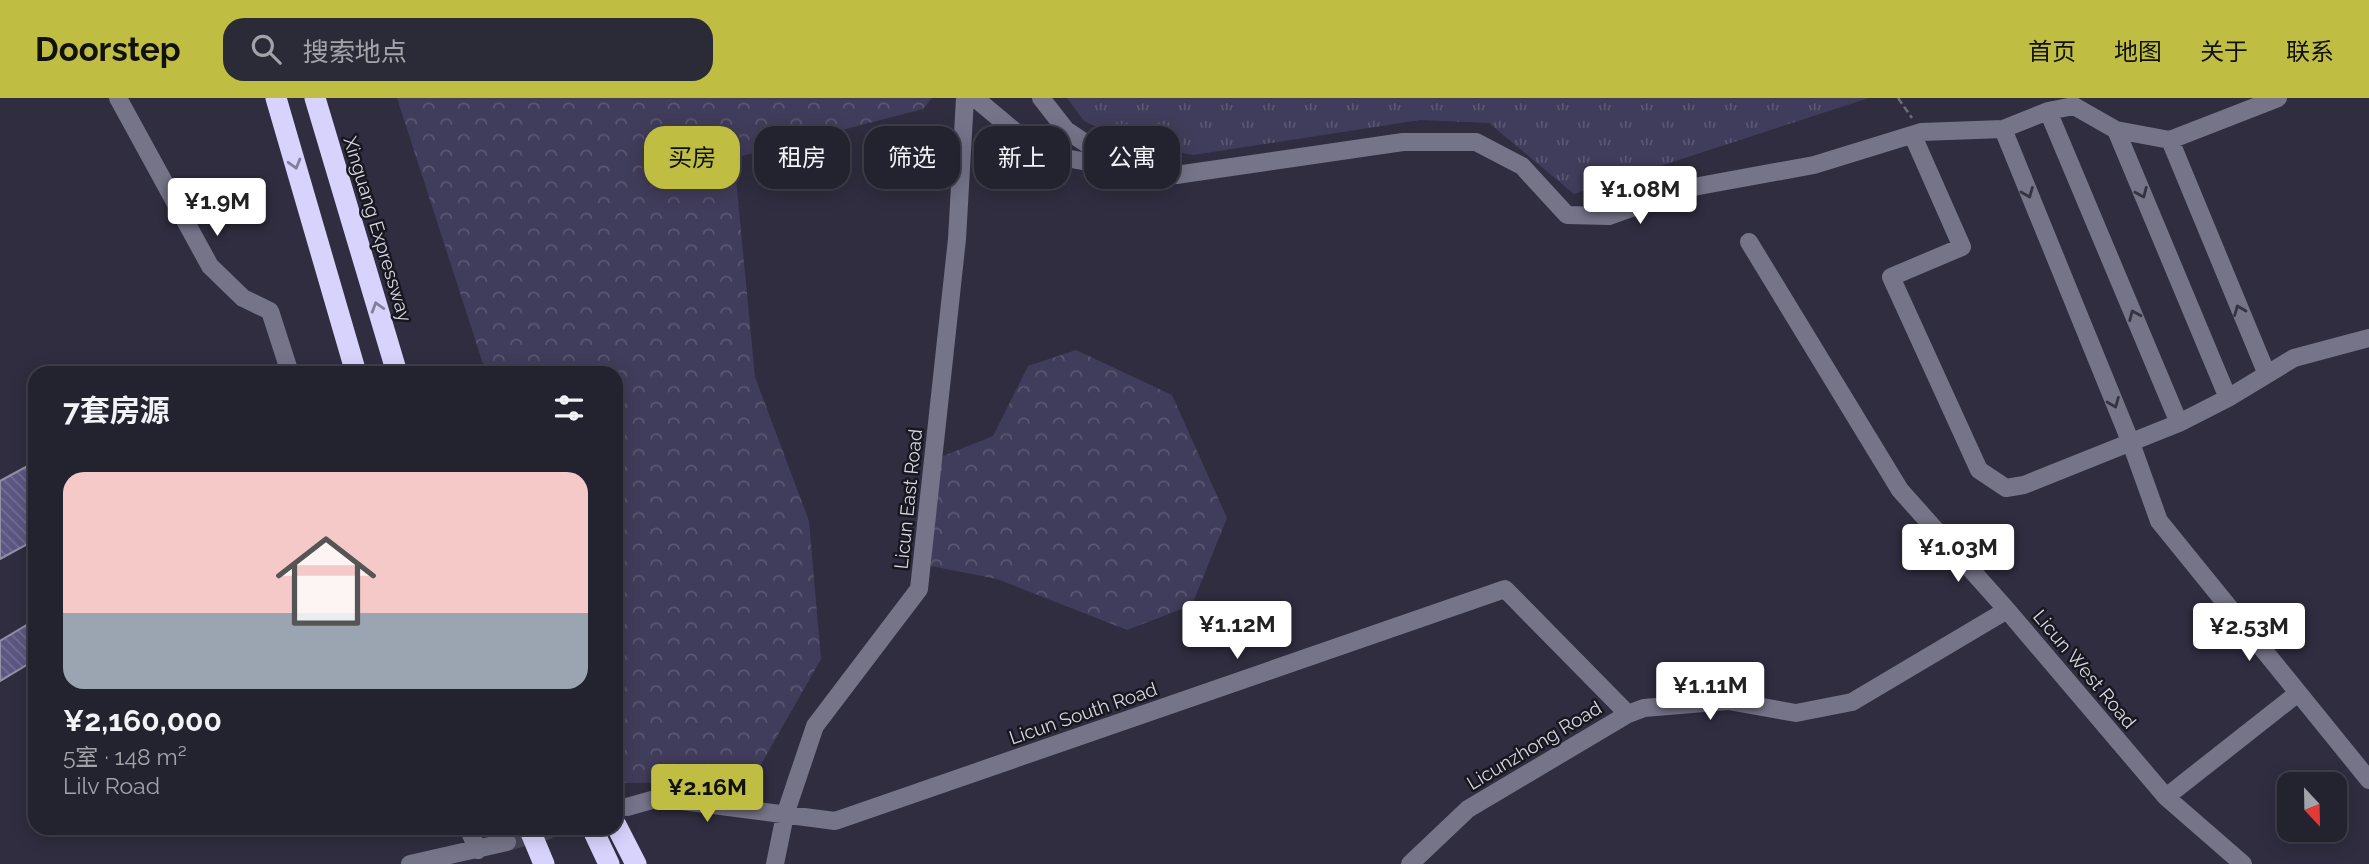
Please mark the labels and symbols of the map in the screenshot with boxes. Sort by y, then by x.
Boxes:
street label: Xinguang Expressway [339,134,417,324]
one-way arrow [287,157,302,169]
pin: ¥1.08M [1583,166,1697,226]
pin: ¥1.9M [168,178,266,238]
one-way arrow [2020,186,2034,198]
one-way arrow [2134,186,2148,198]
one-way arrow [371,302,386,314]
one-way arrow [2234,304,2248,316]
one-way arrow [2128,310,2142,322]
one-way arrow [2106,396,2120,408]
street label: Licun East Road [890,428,926,570]
pin: ¥1.03M [1901,524,2015,584]
pin: ¥1.12M [1180,602,1294,661]
pin: ¥2.53M [2192,603,2306,663]
street label: Licun West Road [2029,605,2141,733]
pin: ¥1.11M [1653,662,1767,722]
street label: Licun South Road [1006,677,1160,749]
street label: Licunzhong Road [1463,696,1605,794]
pin: ¥2.16M [650,764,764,824]
north arrow [2277,772,2347,842]

